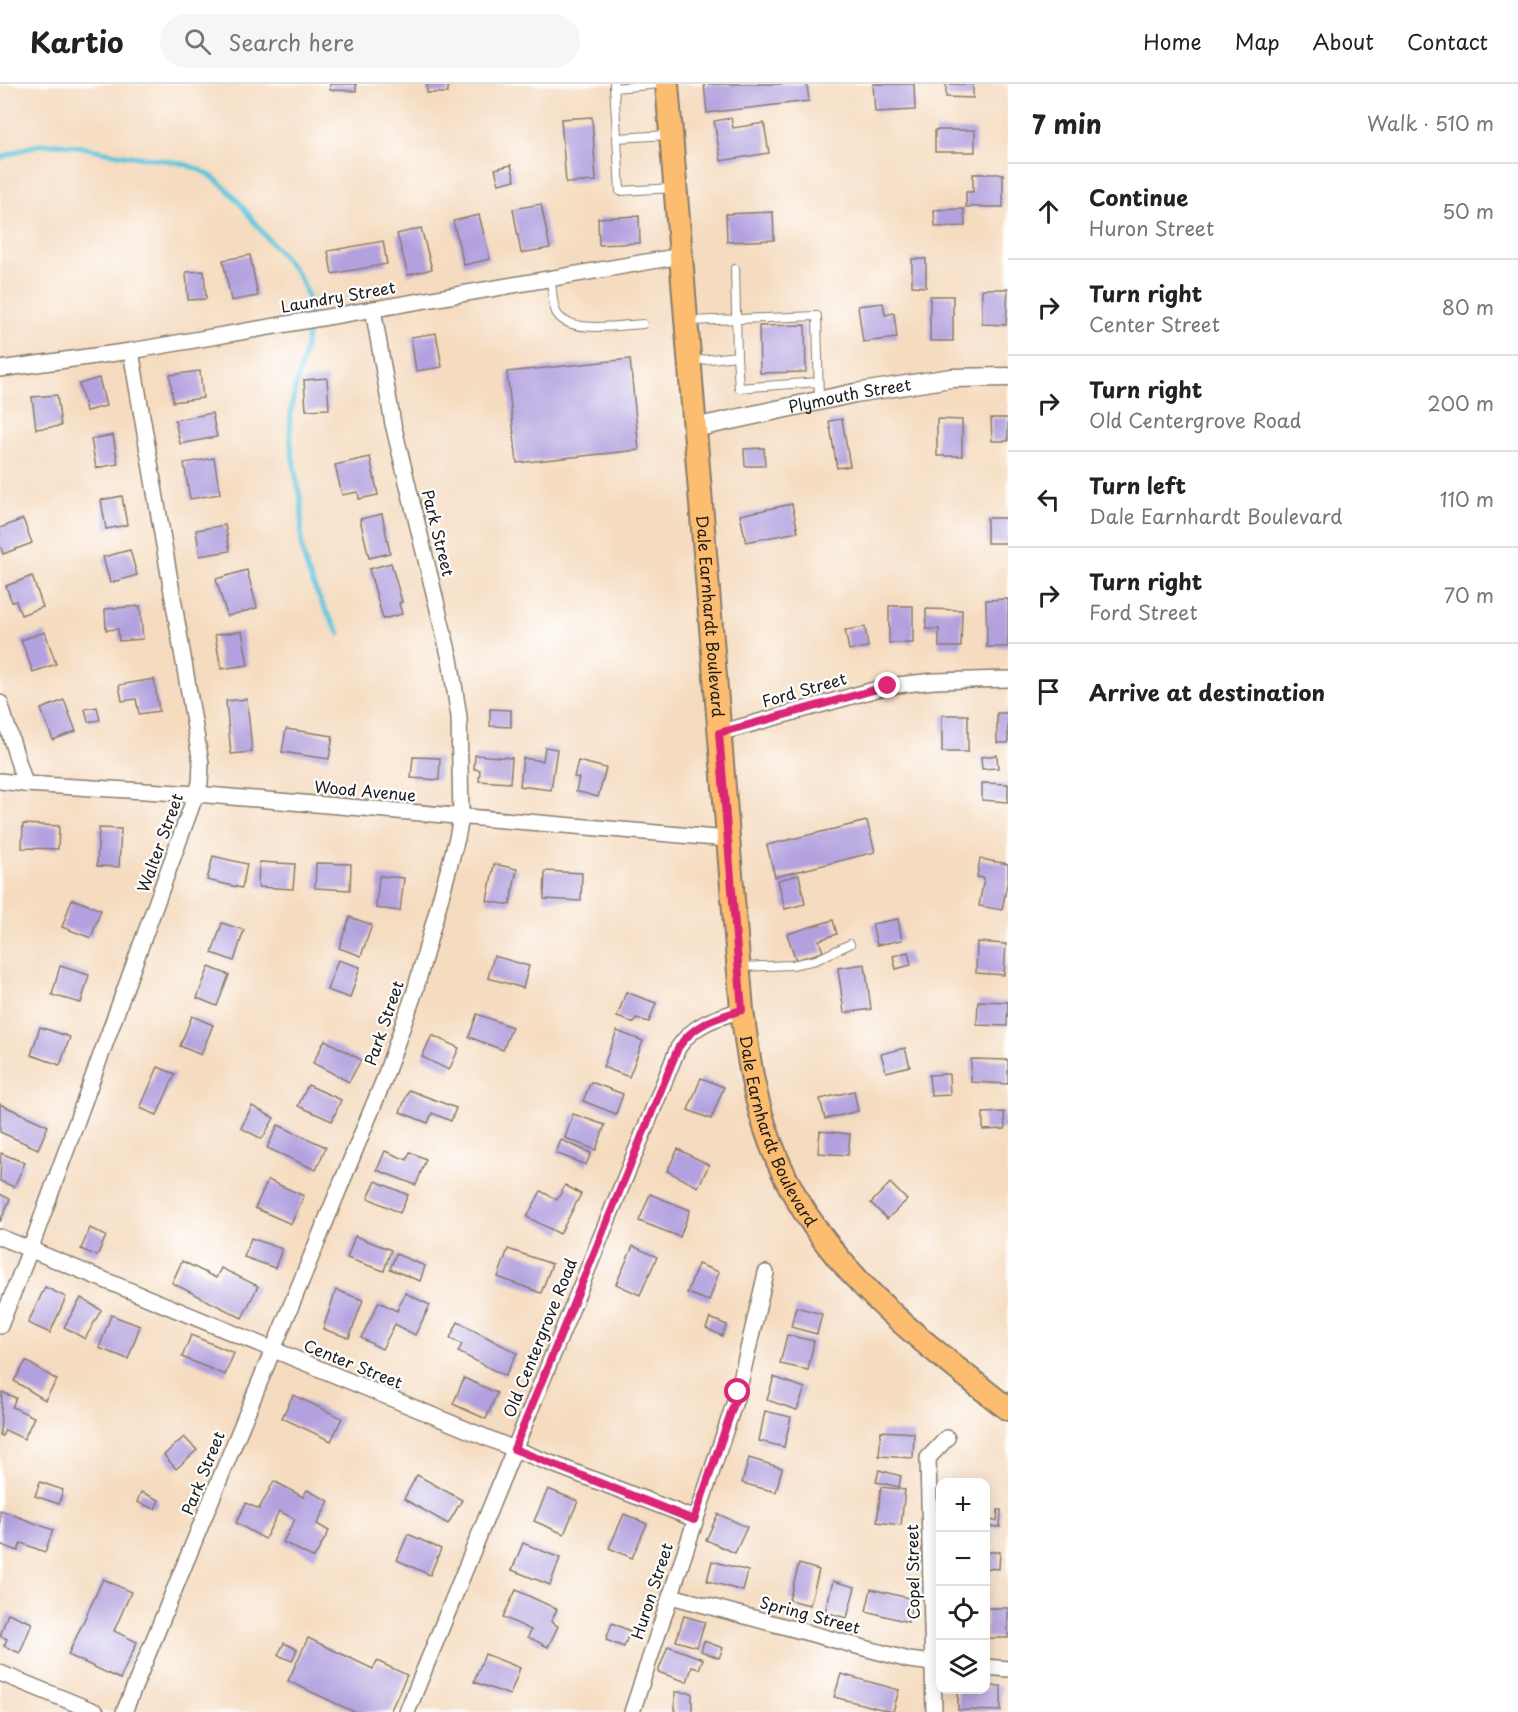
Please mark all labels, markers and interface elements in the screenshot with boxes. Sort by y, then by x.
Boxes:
search box [160,14,580,68]
text: Kartio [30,20,124,63]
icon: search [181,25,214,58]
text: Search here [229,25,354,58]
text: Home [1143,25,1202,57]
text: Map [1235,25,1280,57]
text: About [1313,25,1374,57]
text: Contact [1407,25,1488,57]
text: 7 min [1032,104,1102,143]
text: Walk · 510 m [1367,108,1494,138]
text: Continue [1089,180,1188,213]
icon: ahead [1032,195,1065,228]
text: 50 m [1442,196,1494,226]
text: Huron Street [1089,213,1214,243]
street label: Laundry Street [279,274,398,318]
text: Turn right [1089,276,1202,309]
icon: right [1032,291,1065,324]
text: 80 m [1442,292,1494,322]
text: Center Street [1089,309,1220,339]
street label: Plymouth Street [786,371,913,418]
text: Turn right [1089,372,1202,405]
icon: right [1032,387,1065,420]
text: 200 m [1427,388,1494,418]
text: Old Centergrove Road [1089,405,1301,435]
text: Turn left [1089,468,1186,501]
icon: left [1032,483,1065,516]
text: 110 m [1440,484,1494,514]
street label: Park Street [417,487,461,578]
text: Dale Earnhardt Boulevard [1089,501,1342,531]
street label: Dale Earnhardt Boulevard [691,514,731,718]
text: Turn right [1089,564,1202,597]
icon: right [1032,579,1065,612]
text: 70 m [1444,580,1494,610]
text: Ford Street [1089,597,1198,627]
street label: Ford Street [759,665,849,713]
route end [874,672,900,698]
icon: arrive [1032,675,1065,708]
text: Arrive at destination [1089,675,1325,708]
street label: Wood Avenue [313,774,417,806]
street label: Walter Street [130,789,188,896]
street label: Park Street [357,977,409,1068]
street label: Dale Earnhardt Boulevard [734,1033,824,1231]
street label: Old Centergrove Road [496,1254,582,1421]
street label: Center Street [300,1332,407,1394]
route start [724,1378,750,1404]
street label: Park Street [174,1427,230,1518]
map controls [936,1478,990,1694]
button: + [936,1478,990,1532]
street label: Copel Street [899,1524,925,1620]
button: − [936,1532,990,1586]
street label: Huron Street [624,1539,678,1642]
button: locate [936,1586,990,1640]
street label: Spring Street [757,1589,864,1639]
button: layers [936,1640,990,1694]

